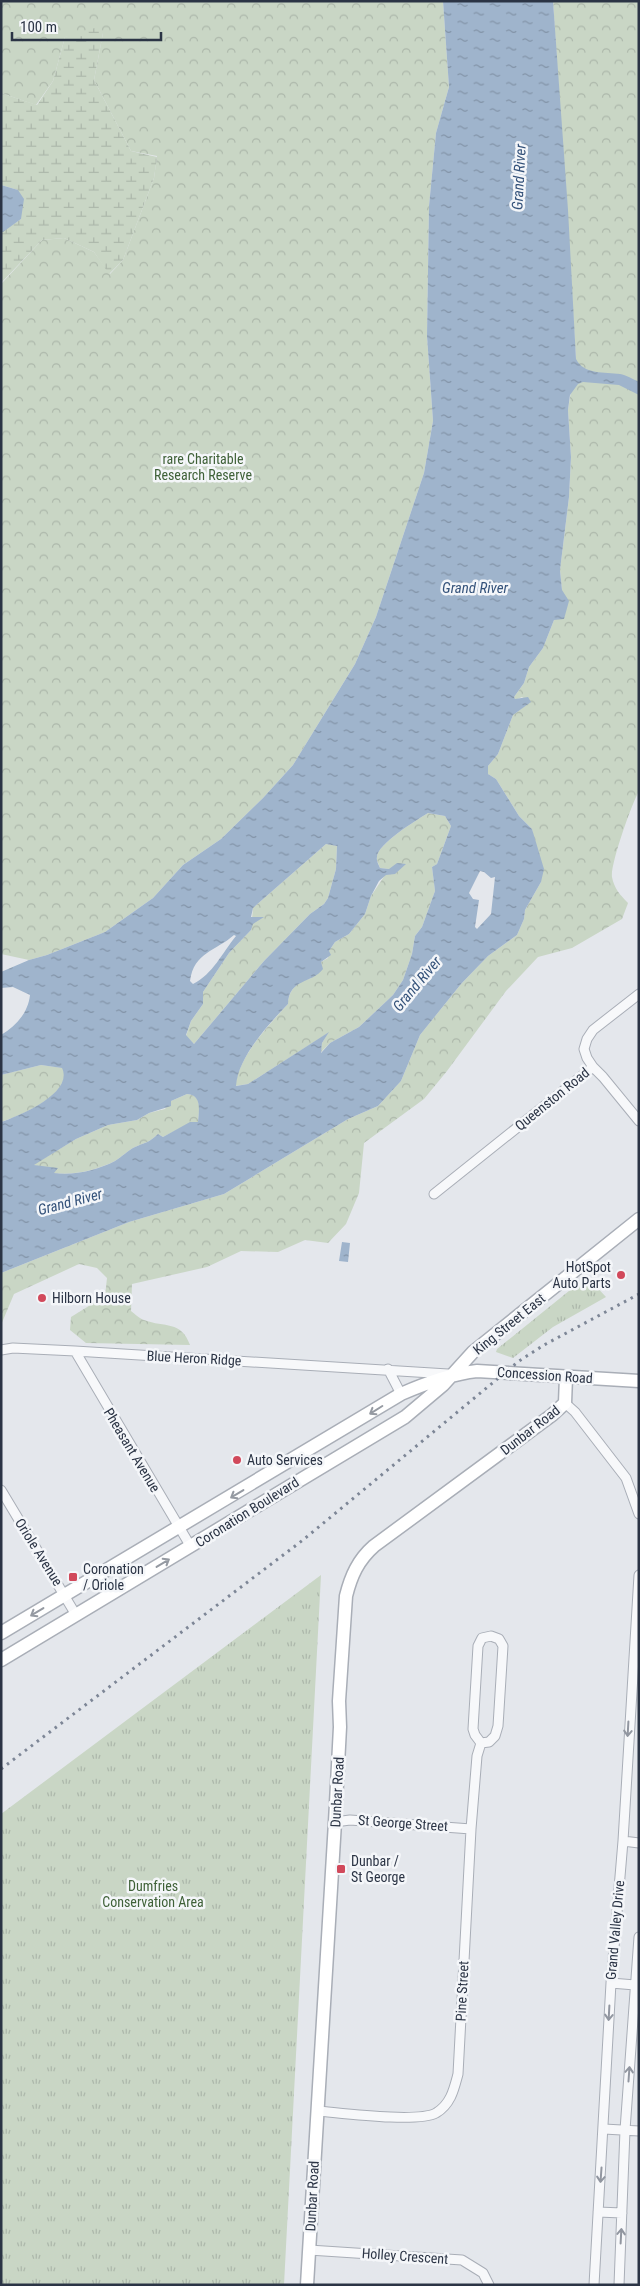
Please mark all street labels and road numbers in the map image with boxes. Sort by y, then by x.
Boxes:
street label: Queenston Road [512,1064,592,1134]
street label: King Street East [470,1290,548,1358]
street label: Blue Heron Ridge [146,1348,242,1368]
street label: Concession Road [497,1364,593,1386]
street label: Dunbar Road [497,1402,563,1458]
street label: Pheasant Avenue [101,1405,164,1495]
street label: Coronation Boulevard [192,1474,302,1550]
street label: Oriole Avenue [12,1515,66,1589]
street label: Dunbar Road [327,1756,347,1828]
street label: St George Street [357,1812,449,1834]
street label: Grand Valley Drive [603,1879,627,1981]
street label: Pine Street [452,1960,472,2022]
street label: Dunbar Road [302,2160,322,2232]
street label: Holley Crescent [361,2245,449,2267]

